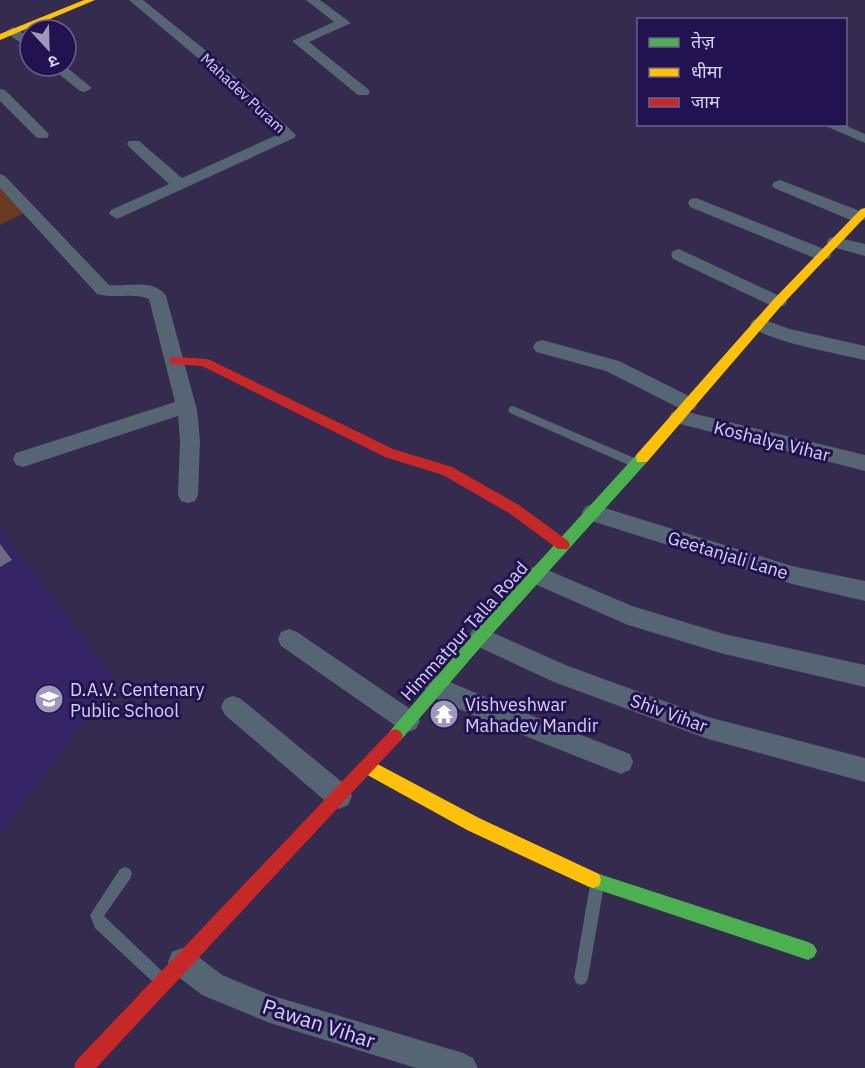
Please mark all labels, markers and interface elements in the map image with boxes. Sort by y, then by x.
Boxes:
north arrow [18,18,78,78]
legend [637,18,847,126]
text: तेज़ [691,30,715,53]
street label: Mahadev Puram [197,49,289,137]
text: उ [45,51,62,73]
text: धीमा [691,60,722,83]
text: जाम [691,90,721,113]
street label: Koshalya Vihar [712,415,833,467]
street label: Geetanjali Lane [665,526,791,584]
street label: Himmatpur Talla Road [395,557,533,705]
place label: D.A.V. Centenary Public School [70,678,204,722]
school or university icon: D.A.V. Centenary Public School [33,683,65,715]
street label: Shiv Vihar [627,688,711,738]
place label: Vishveshwar Mahadev Mandir [465,693,599,737]
temple icon: Vishveshwar Mahadev Mandir [428,698,460,730]
street label: Pawan Vihar [259,992,379,1054]

